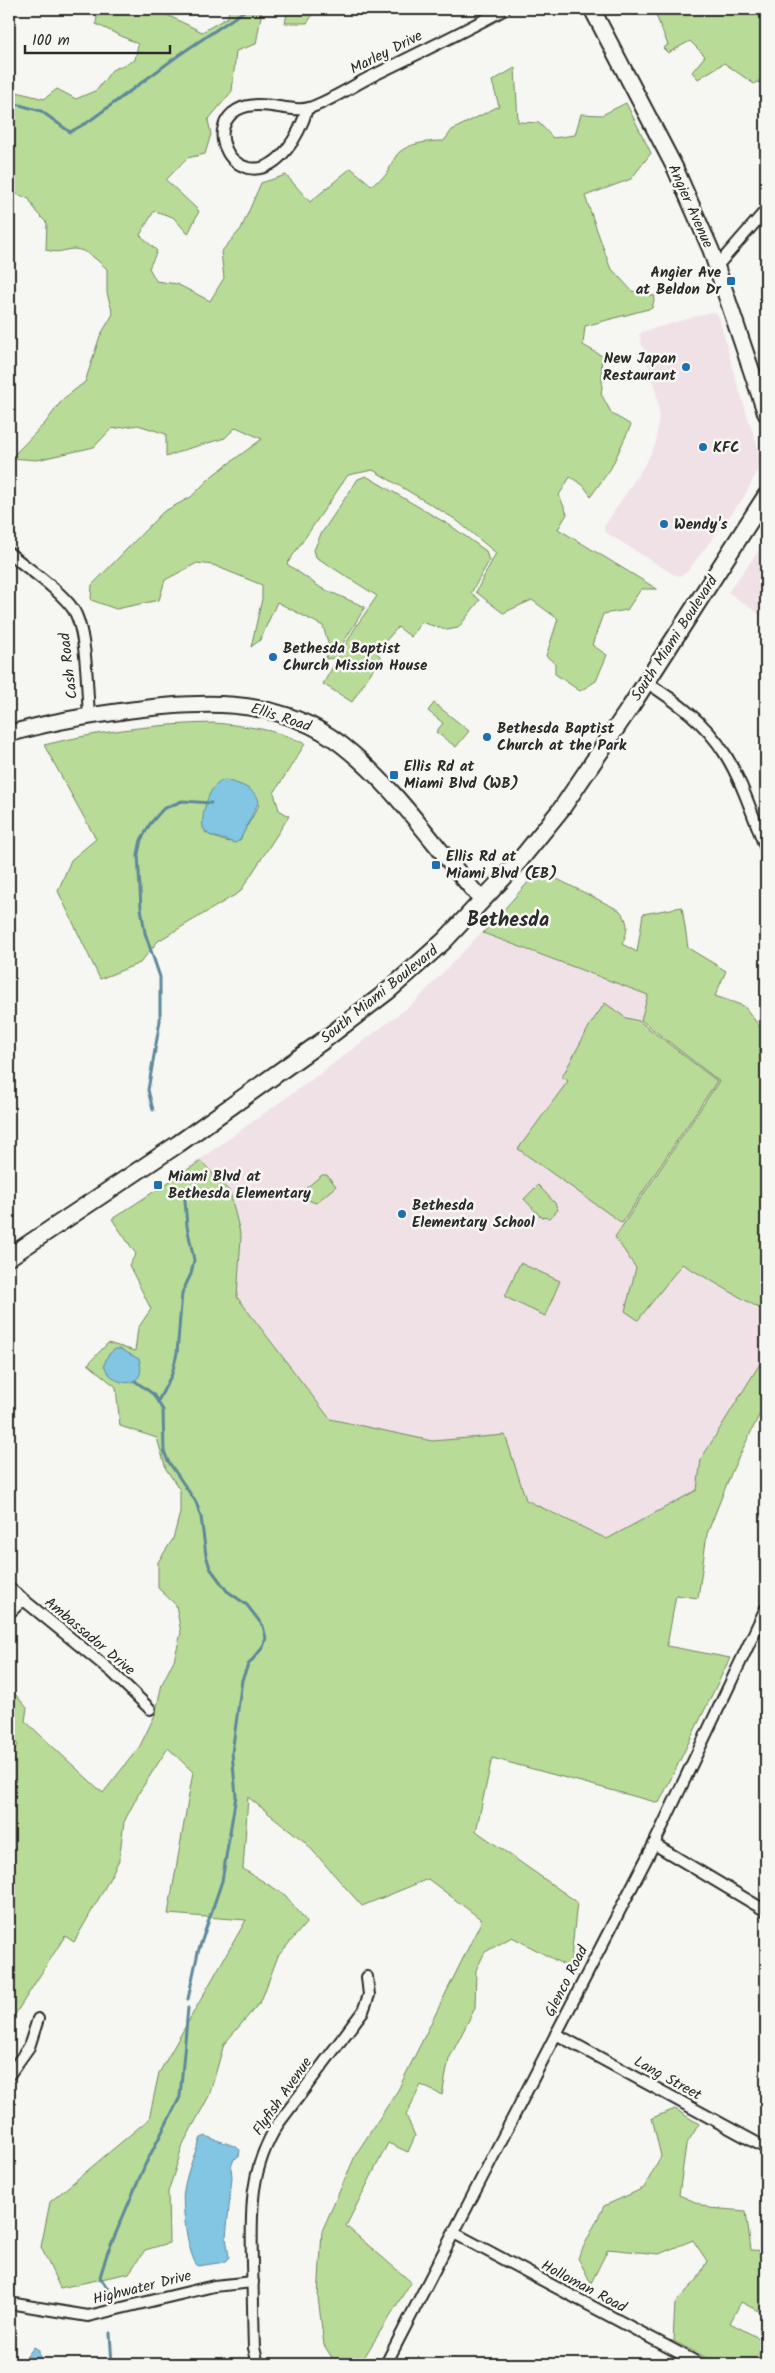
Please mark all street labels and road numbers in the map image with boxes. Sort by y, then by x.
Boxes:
street label: Marley Drive [346,24,427,81]
street label: Angier Avenue [661,161,719,252]
street label: South Miami Boulevard [625,571,725,706]
street label: Cash Road [53,631,85,700]
street label: Ellis Road [247,697,314,739]
street label: South Miami Boulevard [315,939,444,1050]
street label: Ambassador Drive [39,1591,140,1682]
street label: Glenco Road [539,1941,595,2021]
street label: Lang Street [629,2050,706,2107]
street label: Flyfish Avenue [247,2052,319,2141]
street label: Holloman Road [536,2254,631,2320]
street label: Highwater Drive [90,2264,194,2312]

